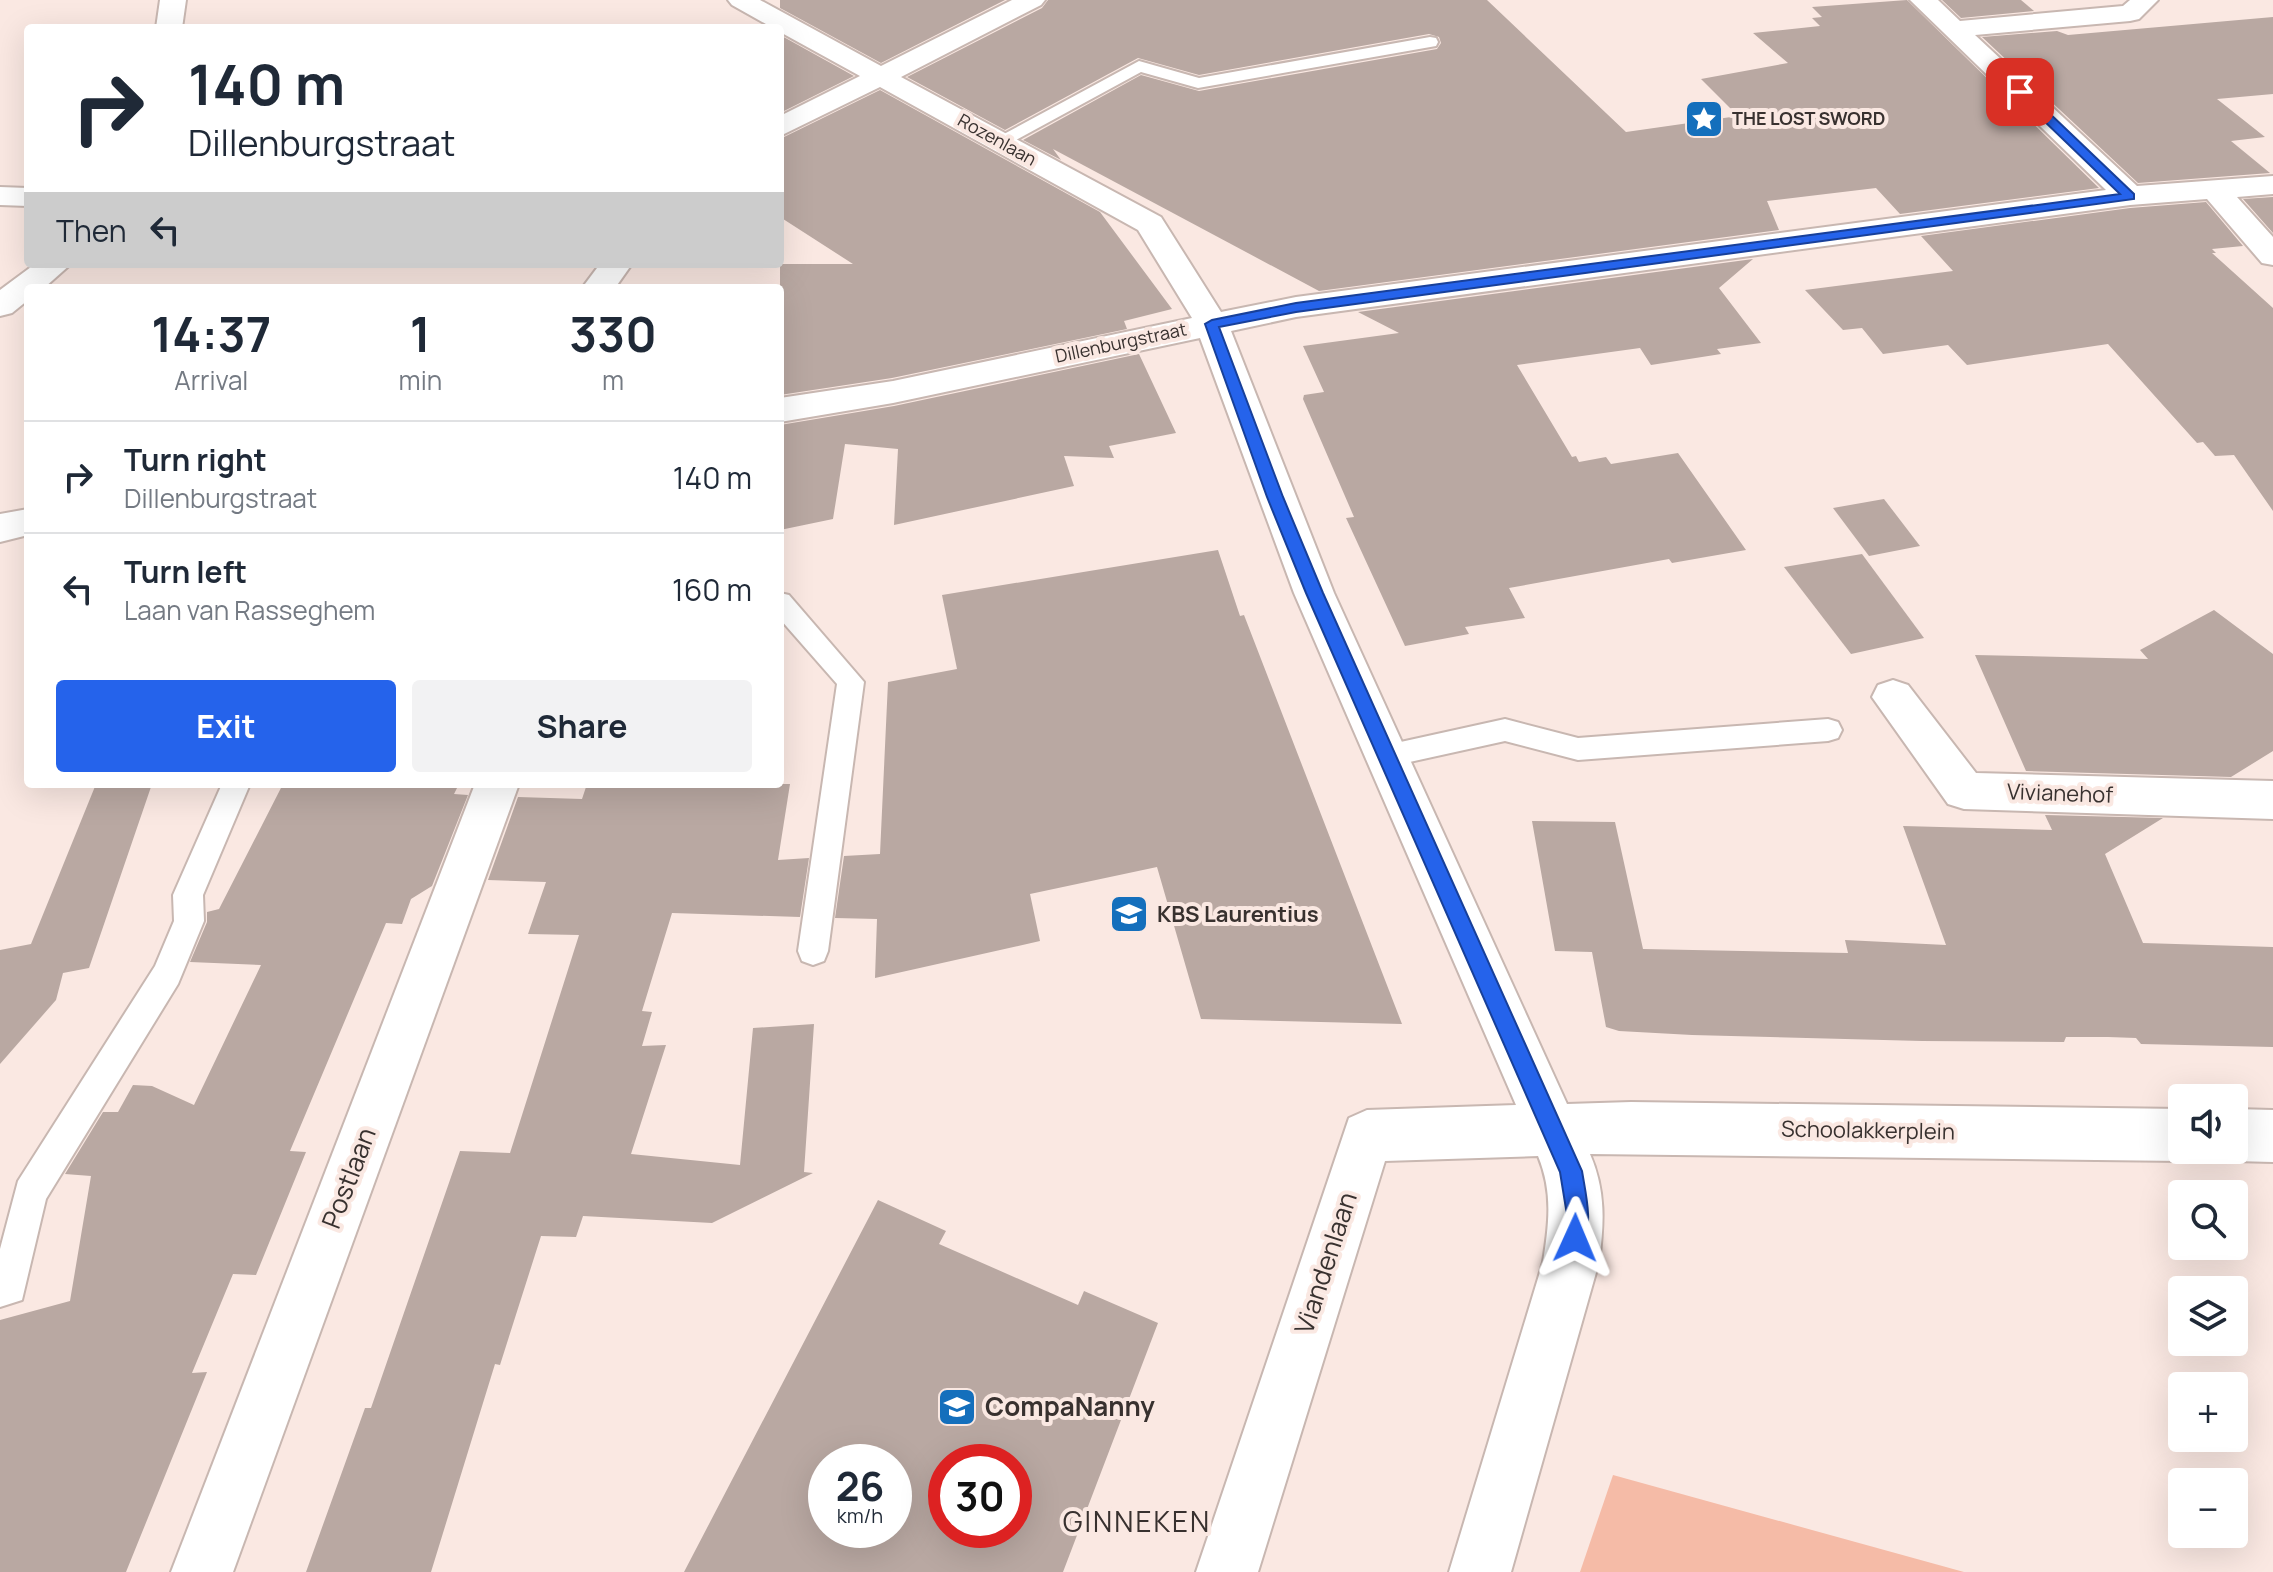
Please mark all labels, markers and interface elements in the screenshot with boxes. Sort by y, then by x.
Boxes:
text: 140 m [188,45,345,122]
icon: right [56,56,160,160]
pin [1986,58,2054,126]
icon: arrive [1998,70,2042,114]
place icon: THE LOST SWORD [1683,98,1725,140]
place label: THE LOST SWORD [1732,106,1885,130]
street label: Rozenlaan [954,108,1041,171]
text: Dillenburgstraat [188,118,456,167]
icon: left [143,208,187,252]
text: Then [56,210,127,251]
text: 14:37 [151,301,271,366]
text: 1 [410,301,431,366]
text: 330 [569,301,657,366]
street label: Dillenburgstraat [1053,316,1189,368]
text: Arrival [174,362,248,398]
text: min [399,362,442,398]
text: m [602,362,624,398]
text: Turn right [124,439,267,480]
icon: right [56,455,100,499]
text: 140 m [673,457,752,498]
text: Dillenburgstraat [124,480,317,516]
text: Turn left [124,551,247,592]
icon: left [56,567,100,611]
text: 160 m [672,569,752,610]
text: Laan van Rasseghem [124,592,375,628]
button: Exit [56,680,396,772]
button: Share [412,680,752,772]
street label: Vivianehof [2006,776,2114,810]
school or university icon: KBS Laurentius [1108,893,1150,935]
place label: KBS Laurentius [1157,899,1319,929]
map controls [2168,1084,2248,1548]
button: sound [2168,1084,2248,1164]
street label: Schoolakkerplein [1781,1113,1955,1147]
street label: Postlaan [312,1122,384,1233]
button: search [2168,1180,2248,1260]
street label: Viandenlaan [1285,1187,1365,1338]
position arrow [1533,1196,1617,1280]
button: layers [2168,1276,2248,1356]
button: + [2168,1372,2248,1452]
school or university icon: CompaNanny [936,1386,978,1428]
place label: CompaNanny [985,1388,1155,1424]
speed limit sign: 30 [928,1444,1032,1548]
text: 26 [836,1458,884,1513]
button: − [2168,1468,2248,1548]
text: km/h [837,1502,883,1529]
district label: GINNEKEN [1063,1502,1211,1540]

